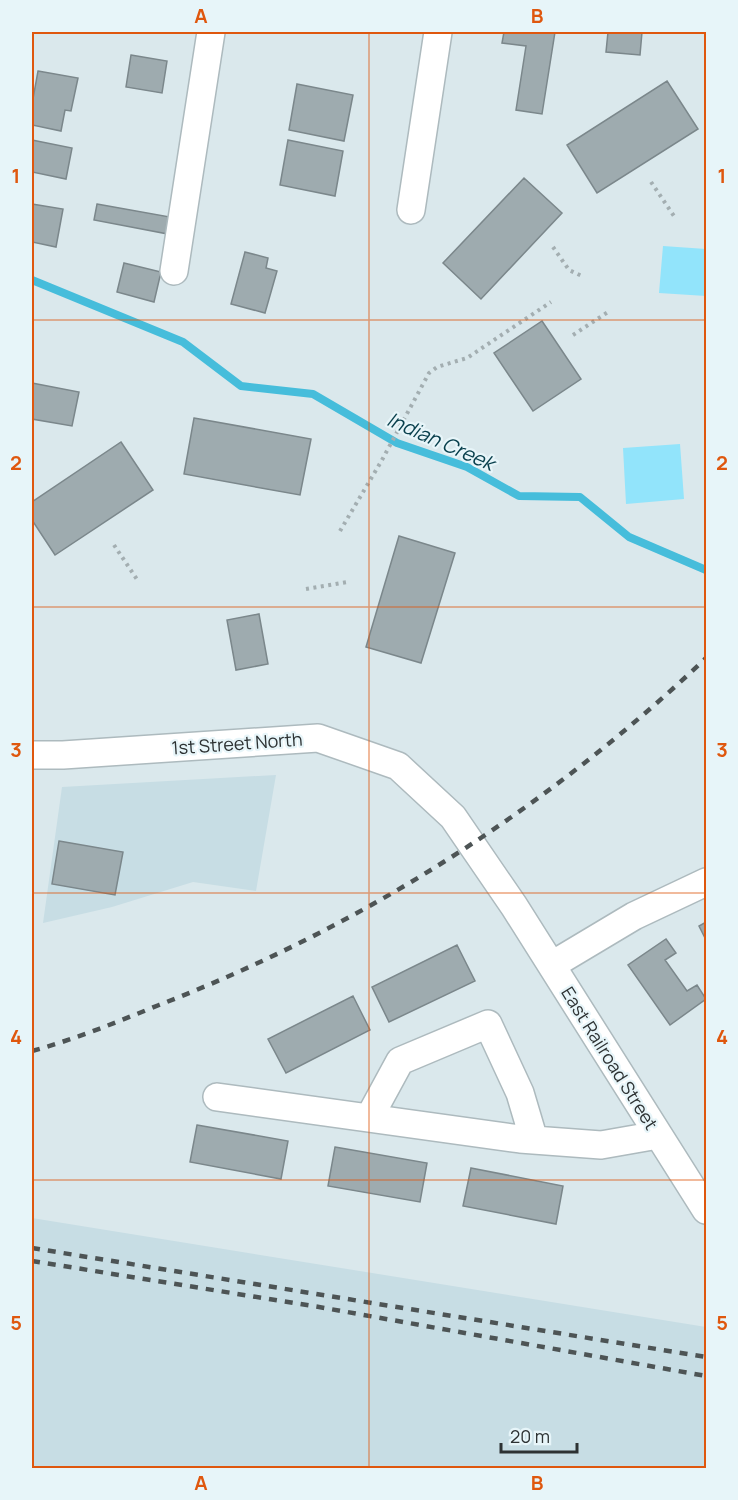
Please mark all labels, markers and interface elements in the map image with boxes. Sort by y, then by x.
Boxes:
text: A [194,2,208,29]
text: B [531,2,544,29]
text: 1 [12,162,20,189]
text: 1 [718,162,726,189]
water label: Indian Creek [383,405,502,478]
text: 2 [10,449,22,476]
text: 2 [716,449,728,476]
street label: 1st Street North [171,726,303,760]
text: 3 [10,736,22,763]
text: 3 [716,736,728,763]
street label: East Railroad Street [556,982,664,1134]
text: 4 [10,1023,22,1050]
text: 4 [716,1023,728,1050]
text: 5 [10,1309,22,1336]
text: 5 [716,1309,728,1336]
scale bar [501,1416,578,1454]
text: 20 m [510,1424,550,1448]
text: A [194,1469,208,1496]
text: B [531,1469,544,1496]

